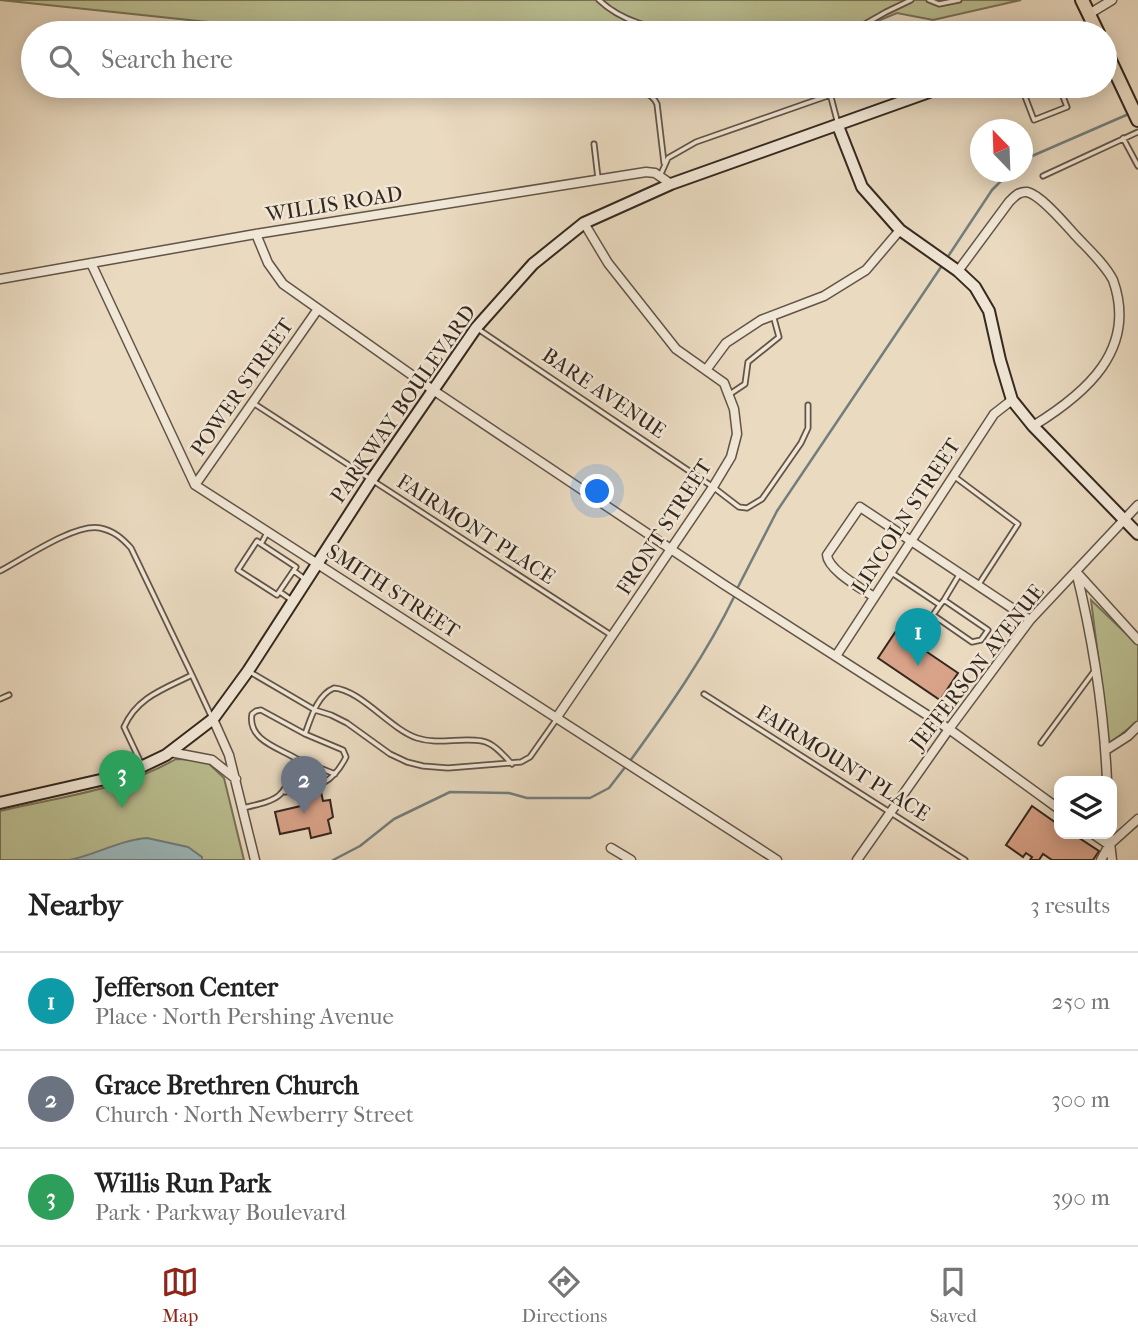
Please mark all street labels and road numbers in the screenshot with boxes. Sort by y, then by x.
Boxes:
street label: WILLIS ROAD [263,181,404,227]
street label: PARKWAY BOULEVARD [326,301,480,507]
street label: POWER STREET [186,313,299,460]
street label: BARE AVENUE [538,343,670,443]
street label: LINCOLN STREET [847,433,966,598]
street label: FRONT STREET [611,454,717,599]
street label: FAIRMONT PLACE [393,469,560,589]
street label: SMITH STREET [322,539,465,643]
street label: JEFFERSON AVENUE [904,580,1049,756]
street label: FAIRMOUNT PLACE [752,700,934,826]

